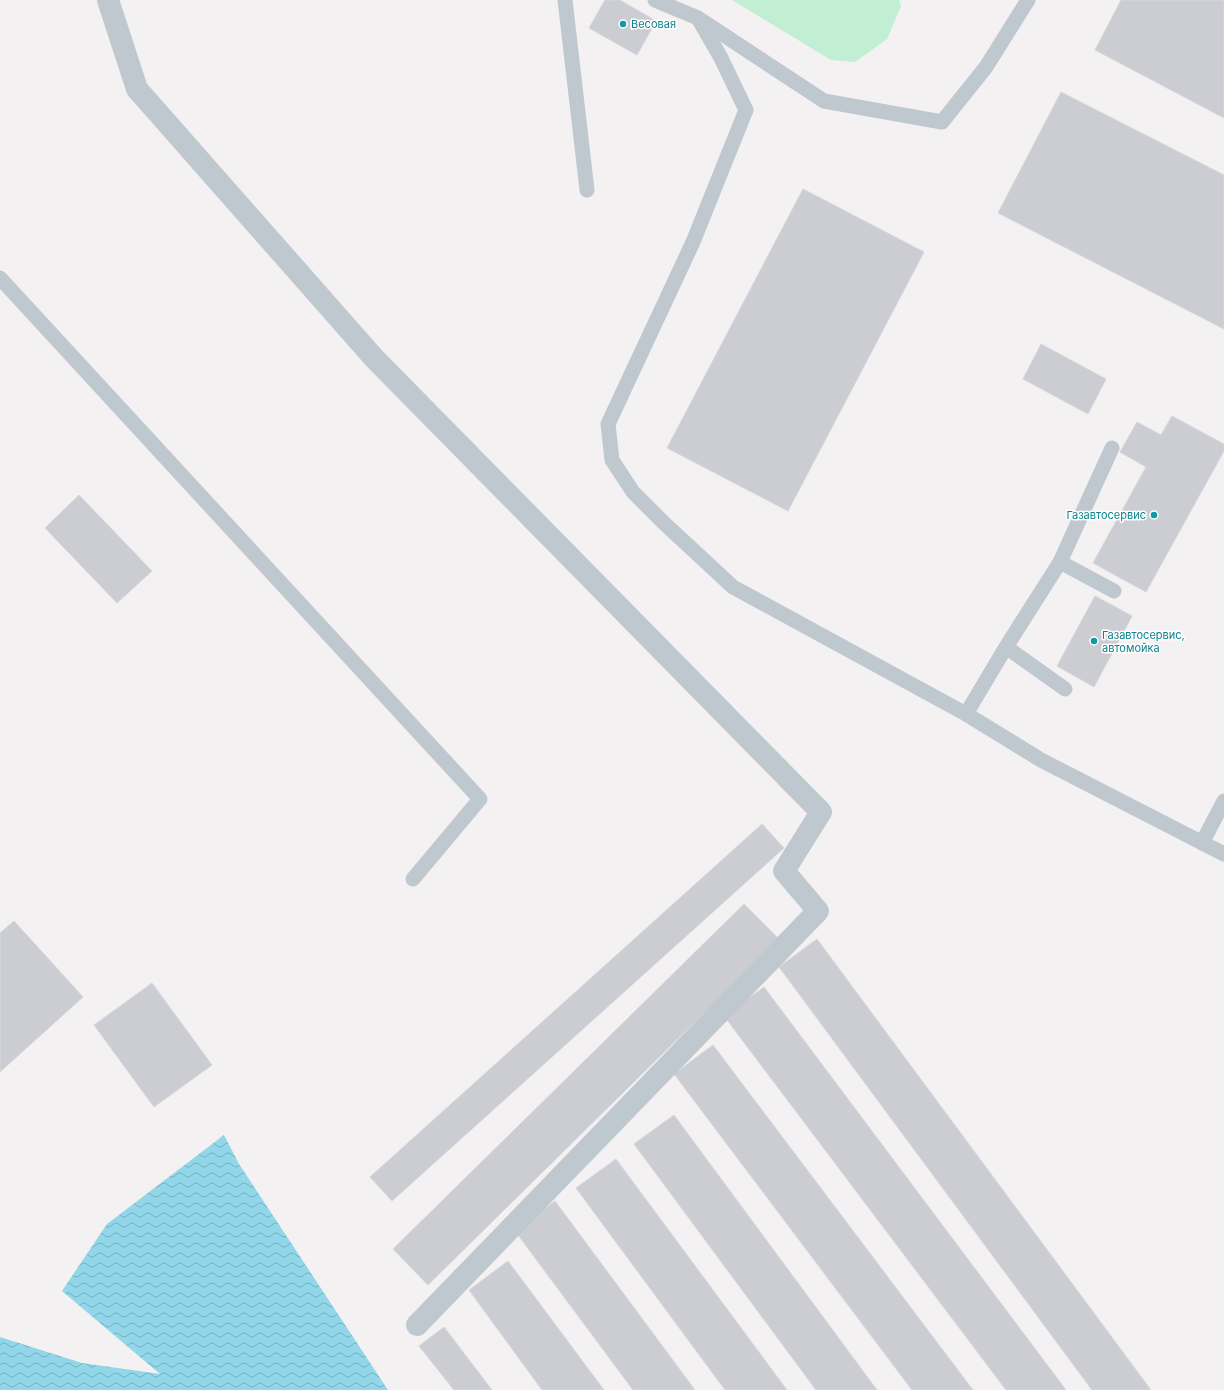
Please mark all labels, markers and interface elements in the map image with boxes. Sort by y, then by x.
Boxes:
place label: Весовая [631,17,676,31]
marker: Весовая [618,19,628,29]
place label: Газавтосервис [1066,508,1146,522]
marker: Газавтосервис [1149,510,1159,520]
place label: Газавтосервис, автомойка [1102,628,1185,655]
marker: Газавтосервис, автомойка [1089,636,1099,646]

